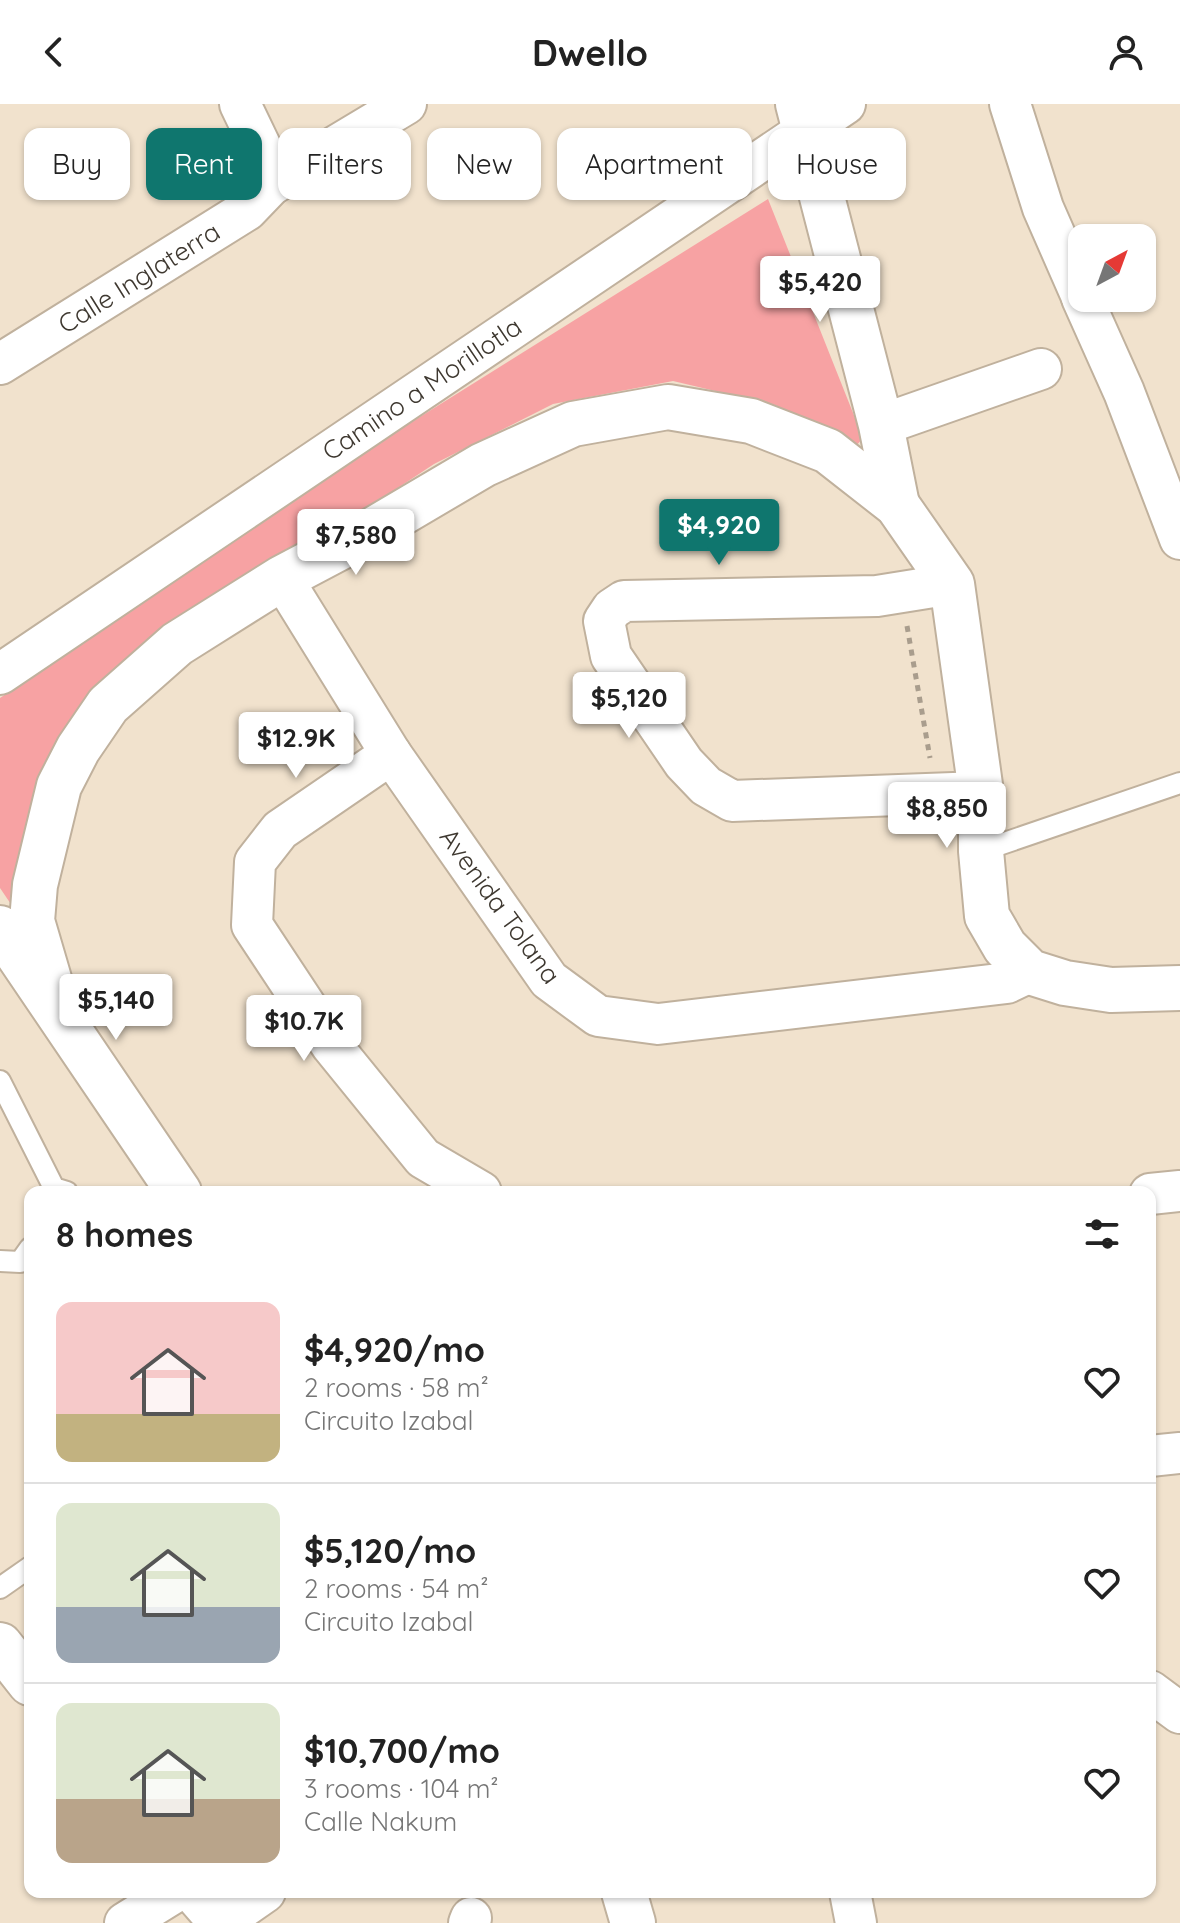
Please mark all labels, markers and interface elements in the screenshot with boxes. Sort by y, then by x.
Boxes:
icon: back [32,30,76,74]
text: Dwello [532,30,648,75]
icon: person [1104,30,1148,74]
chip: Buy [24,128,130,200]
chip: Rent [146,128,262,200]
chip: Filters [278,128,411,200]
chip: New [427,128,541,200]
chip: Apartment [557,128,752,200]
chip: House [768,128,906,200]
street label: Calle Inglaterra [52,215,226,340]
north arrow [1068,224,1156,312]
map controls [1068,224,1156,312]
pin: $5,420 [755,256,885,324]
text: $5,420 [778,265,862,298]
street label: Camino a Morillotla [316,310,528,468]
pin: $4,920 [654,499,784,567]
text: $4,920 [677,508,761,541]
pin: $7,580 [291,509,421,577]
text: $7,580 [315,518,397,551]
pin: $5,120 [564,672,694,740]
text: $5,120 [591,681,667,714]
pin: $12.9K [231,712,361,780]
text: $12.9K [257,721,335,754]
pin: $8,850 [882,782,1012,850]
text: $8,850 [906,791,988,824]
street label: Avenida Tolana [433,821,568,990]
pin: $5,140 [51,974,181,1042]
text: $5,140 [77,983,155,1016]
pin: $10.7K [239,995,369,1063]
text: $10.7K [264,1004,344,1037]
icon: filters [1080,1212,1124,1256]
text: 8 homes [56,1213,193,1256]
text: $4,920/mo [304,1328,485,1371]
icon: home [120,1334,216,1430]
icon: heart [1080,1360,1124,1404]
text: 2 rooms · 58 m² [304,1371,489,1404]
text: Circuito Izabal [304,1404,474,1437]
text: $5,120/mo [304,1529,476,1572]
icon: home [120,1535,216,1631]
icon: heart [1080,1561,1124,1605]
text: 2 rooms · 54 m² [304,1572,488,1605]
text: Circuito Izabal [304,1605,474,1638]
text: $10,700/mo [304,1729,500,1772]
icon: home [120,1735,216,1831]
icon: heart [1080,1761,1124,1805]
text: 3 rooms · 104 m² [304,1772,499,1805]
text: Calle Nakum [304,1805,457,1838]

